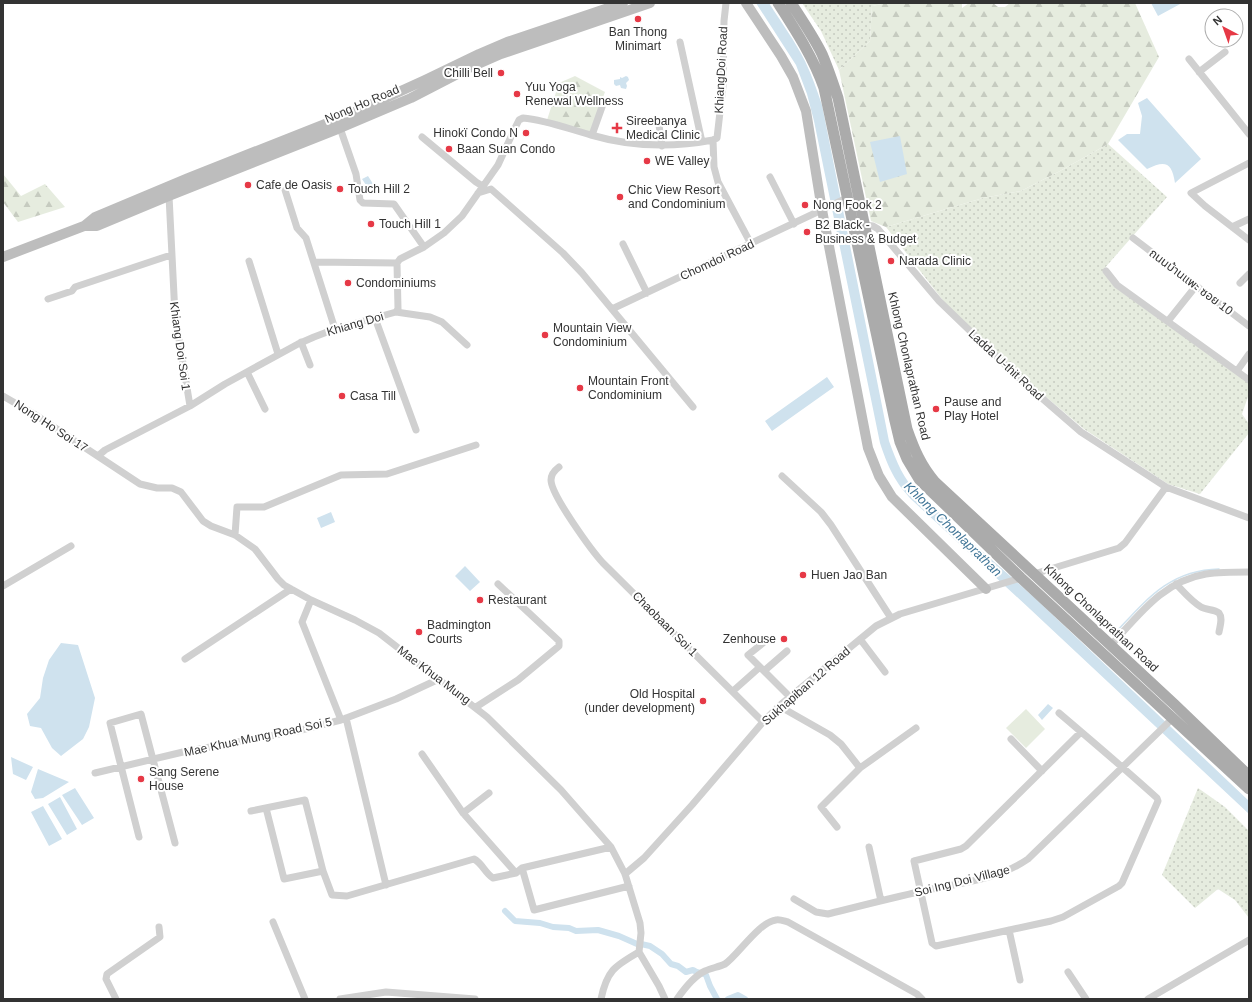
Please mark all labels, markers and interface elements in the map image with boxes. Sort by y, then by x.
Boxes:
north arrow [1204,8,1244,48]
text: N [1211,13,1224,28]
marker: Ban Thong Minimart [633,14,643,24]
place label: Ban Thong Minimart [609,25,667,53]
street label: KhiangDoi Road [712,26,730,114]
place label: Chilli Bell [444,66,493,80]
marker: Chilli Bell [496,68,506,78]
place label: Yuu Yoga Renewal Wellness [525,80,624,108]
street label: Nong Ho Road [323,82,401,126]
marker: Yuu Yoga Renewal Wellness [512,89,522,99]
place label: Sireebanya Medical Clinic [626,114,700,142]
marker: Sireebanya Medical Clinic [611,122,623,134]
place label: Hinokï Condo N [433,126,518,140]
marker: Hinokï Condo N [521,128,531,138]
place label: Baan Suan Condo [457,142,555,156]
marker: Baan Suan Condo [444,144,454,154]
place label: WE Valley [655,154,709,168]
marker: WE Valley [642,156,652,166]
place label: Cafe de Oasis [256,178,332,192]
marker: Cafe de Oasis [243,180,253,190]
place label: Touch Hill 2 [348,182,410,196]
place label: Chic View Resort and Condominium [628,183,725,211]
marker: Touch Hill 2 [335,184,345,194]
marker: Chic View Resort and Condominium [615,192,625,202]
place label: Nong Fook 2 [813,198,882,212]
marker: Nong Fook 2 [800,200,810,210]
place label: Touch Hill 1 [379,217,441,231]
place label: B2 Black - Business & Budget [815,218,917,246]
marker: Touch Hill 1 [366,219,376,229]
marker: B2 Black - Business & Budget [802,227,812,237]
street label: Chomdoi Road [678,237,756,283]
street label: ถนนบ้านแพะ ซอย 10 [1146,246,1236,318]
place label: Narada Clinic [899,254,971,268]
marker: Narada Clinic [886,256,896,266]
place label: Condominiums [356,276,436,290]
marker: Condominiums [343,278,353,288]
street label: Khlong Chonlaprathan Road [885,291,933,441]
street label: Khiang Doi Soi 1 [167,301,193,392]
street label: Khiang Doi [325,309,385,339]
place label: Mountain View Condominium [553,321,632,349]
street label: Ladda U-thit Road [966,327,1046,403]
marker: Mountain View Condominium [540,330,550,340]
place label: Mountain Front Condominium [588,374,669,402]
marker: Mountain Front Condominium [575,383,585,393]
place label: Casa Till [350,389,396,403]
marker: Casa Till [337,391,347,401]
place label: Pause and Play Hotel [944,395,1001,423]
street label: Nong Ho Soi 17 [12,397,91,455]
marker: Pause and Play Hotel [931,404,941,414]
water label: Khlong Chonlaprathan [901,479,1005,579]
street label: Khlong Chonlaprathan Road [1041,561,1161,675]
place label: Huen Jao Ban [811,568,887,582]
marker: Huen Jao Ban [798,570,808,580]
street label: Chaobaan Soi 1 [630,589,701,660]
place label: Restaurant [488,593,547,607]
marker: Restaurant [475,595,485,605]
place label: Badmington Courts [427,618,491,646]
marker: Badmington Courts [414,627,424,637]
place label: Zenhouse [723,632,776,646]
marker: Zenhouse [779,634,789,644]
street label: Mae Khua Mung [395,643,473,707]
street label: Sukhapiban 12 Road [759,644,853,728]
place label: Old Hospital (under development) [584,687,695,715]
marker: Old Hospital (under development) [698,696,708,706]
street label: Mae Khua Mung Road Soi 5 [183,714,334,760]
place label: Sang Serene House [149,765,219,793]
marker: Sang Serene House [136,774,146,784]
street label: Soi Ing Doi Village [913,862,1011,900]

